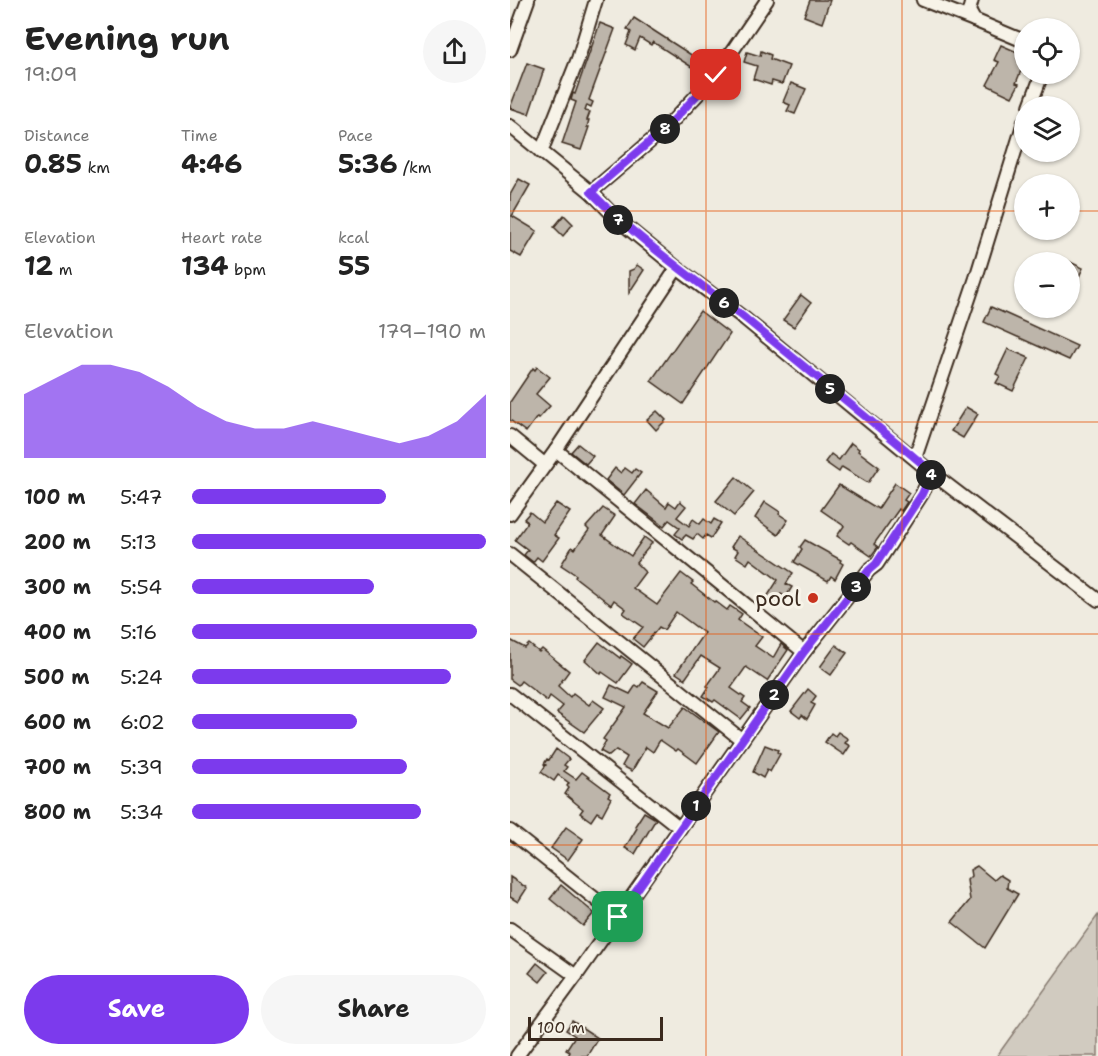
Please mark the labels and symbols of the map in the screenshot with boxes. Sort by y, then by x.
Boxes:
pin [690,49,741,100]
pin: 8 [650,114,680,144]
pin: 7 [603,205,633,235]
pin: 6 [709,288,739,318]
pin: 5 [815,374,845,404]
pin: 4 [916,460,946,490]
pin: 3 [841,572,871,602]
place label: pool [755,584,801,613]
marker: pool [806,591,820,605]
pin: 2 [759,680,789,710]
pin: 1 [681,791,711,821]
pin [592,891,643,942]
scale bar [528,1014,663,1042]

